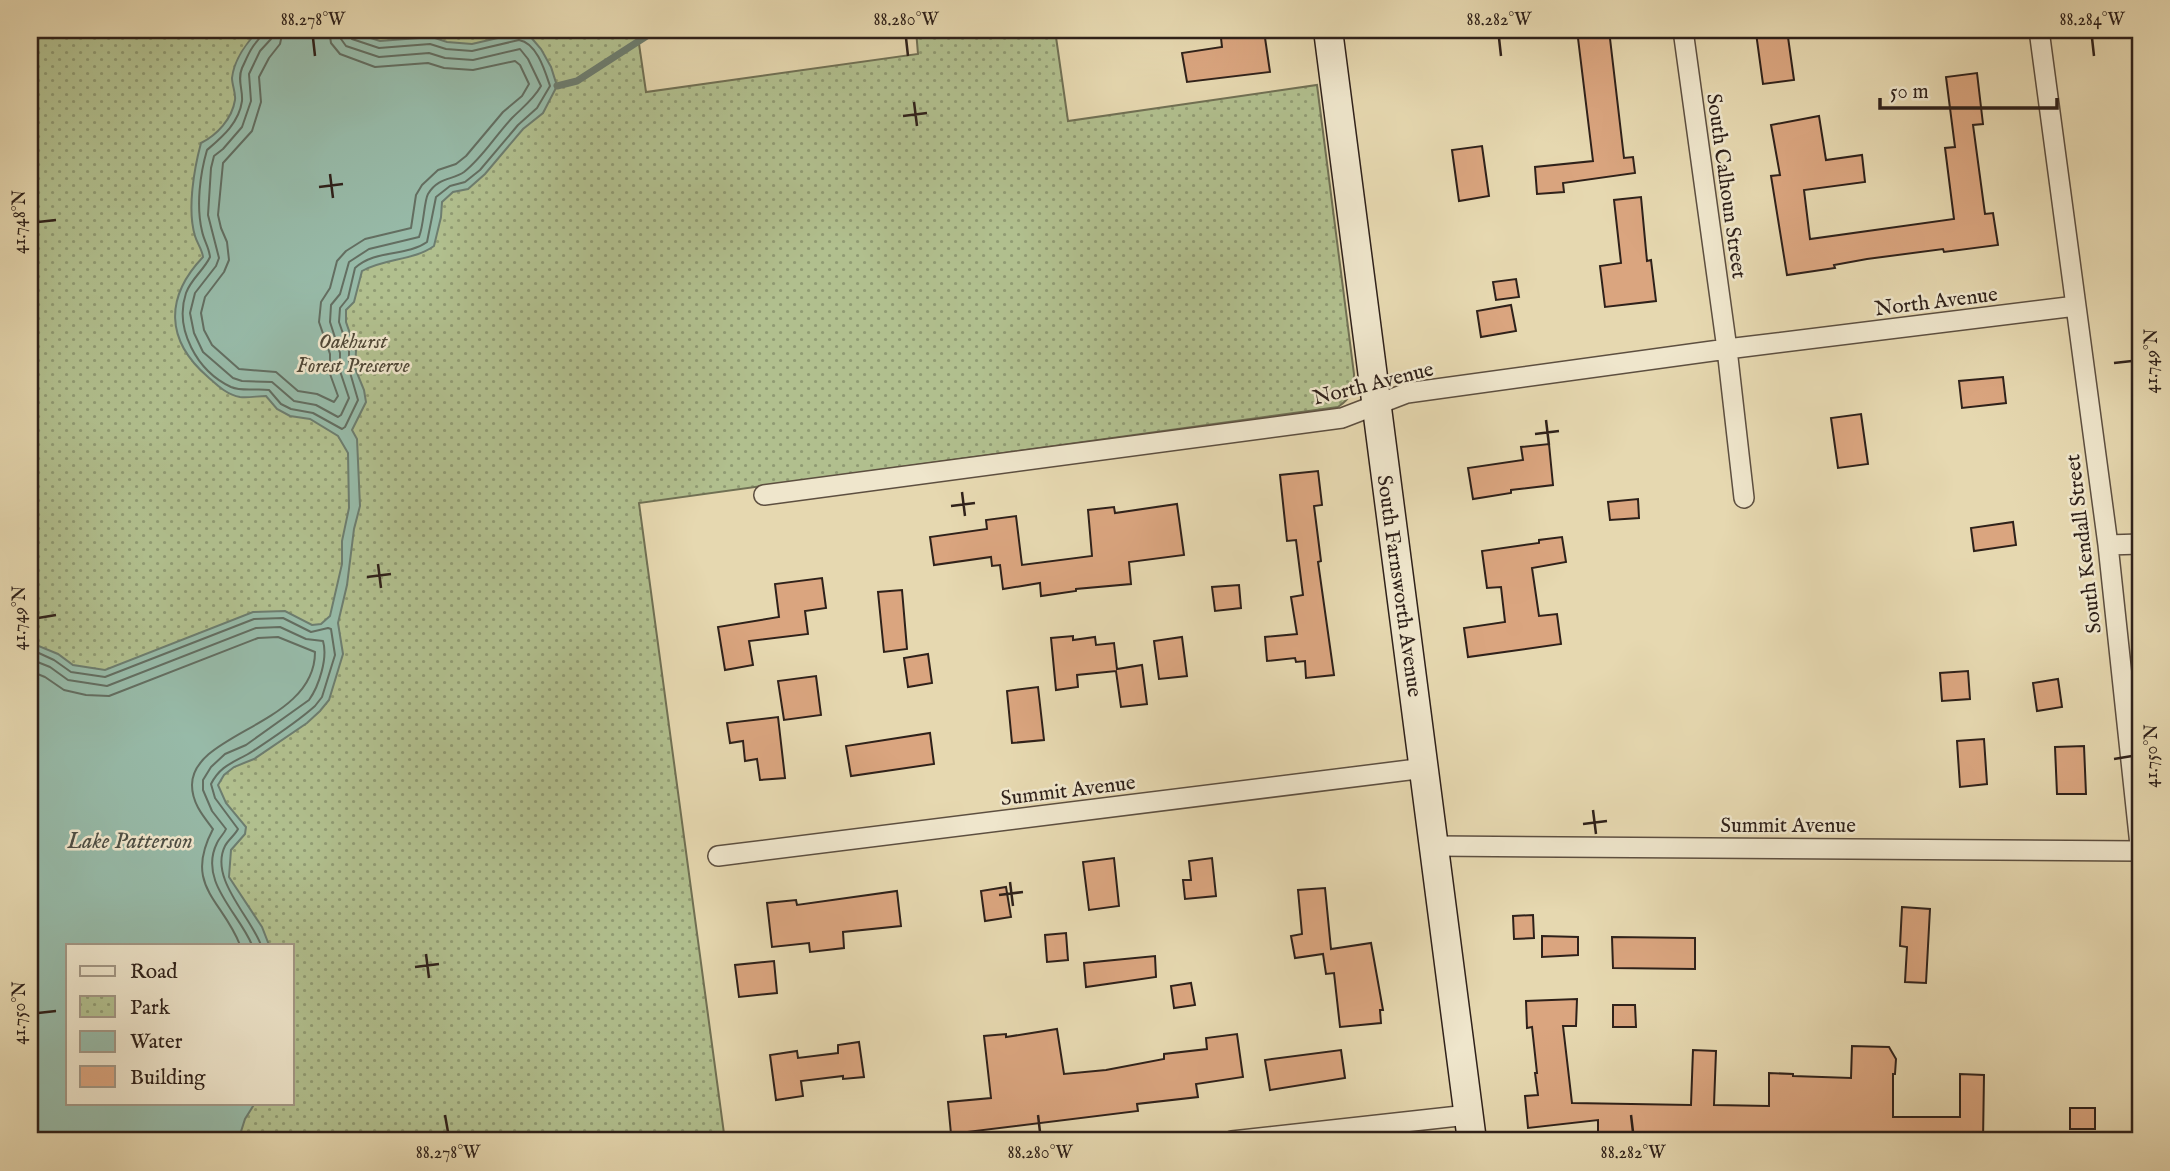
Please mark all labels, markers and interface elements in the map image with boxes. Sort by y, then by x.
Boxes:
text: 88.278°W [281,9,346,32]
text: 88.280°W [873,9,939,32]
text: 88.282°W [1467,9,1532,32]
text: 88.284°W [2059,9,2125,32]
scale bar [1880,66,2056,110]
text: 50 m [1890,79,1929,106]
street label: South Calhoun Street [1699,92,1752,281]
text: 41.748°N [9,190,32,254]
street label: North Avenue [1873,282,2000,323]
text: 41.749°N [2141,328,2164,393]
park label: Oakhurst Forest Preserve [296,329,410,380]
street label: North Avenue [1310,356,1437,413]
street label: South Kendall Street [2060,453,2109,635]
street label: South Farnsworth Avenue [1370,473,1428,699]
text: 41.749°N [9,585,32,650]
text: 41.750°N [2141,724,2164,788]
street label: Summit Avenue [999,770,1137,813]
street label: Summit Avenue [1720,813,1856,840]
water label: Lake Patterson [66,827,193,856]
legend [66,944,294,1104]
text: Road [130,959,178,986]
text: 41.750°N [9,981,32,1045]
text: Park [130,995,171,1022]
text: Water [130,1029,183,1056]
text: Building [130,1065,206,1092]
text: 88.278°W [416,1142,481,1165]
text: 88.280°W [1007,1142,1073,1165]
text: 88.282°W [1601,1142,1666,1165]

